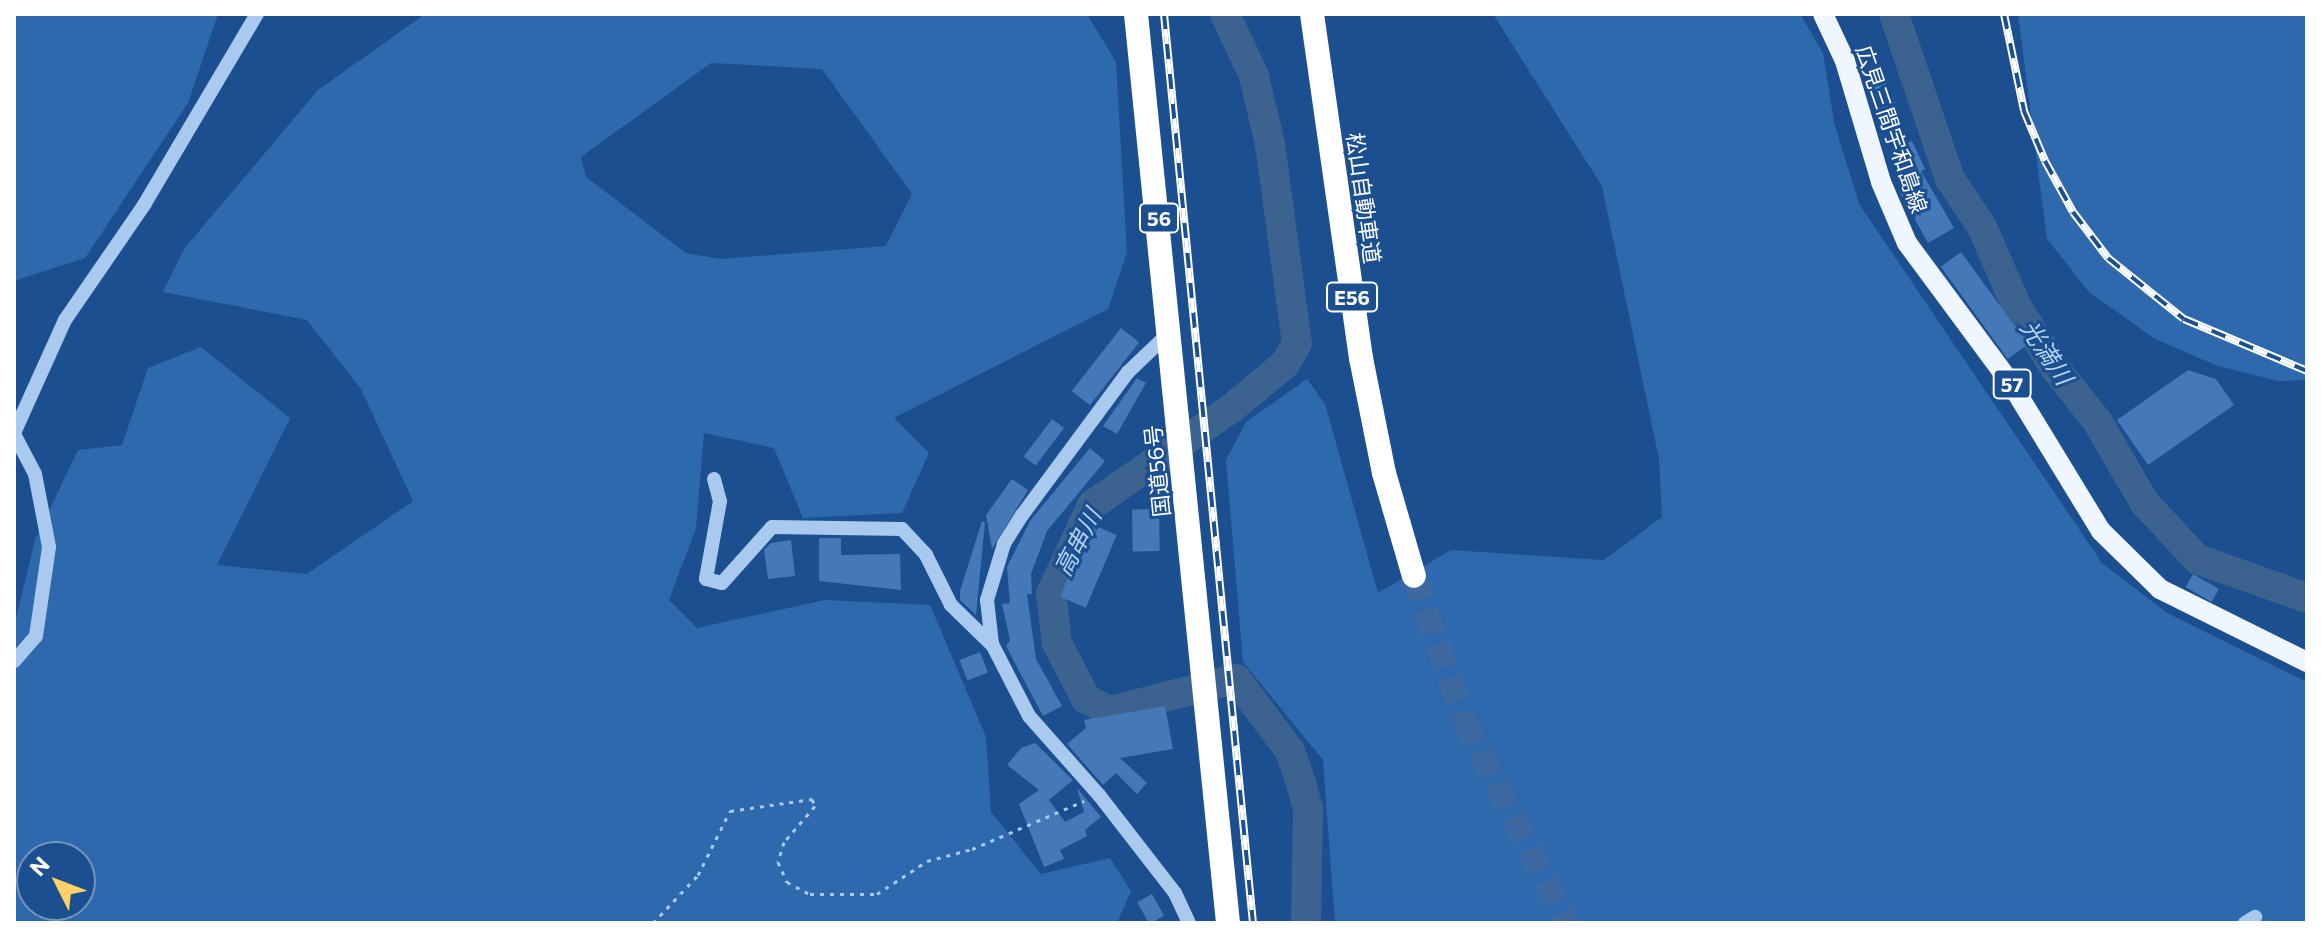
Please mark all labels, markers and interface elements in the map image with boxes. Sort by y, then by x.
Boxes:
street label: 広見三間宇和島線 [1851,41,1933,217]
street label: 松山自動車道 [1342,131,1386,265]
road number: 56 [1139,202,1179,234]
road number: E56 [1326,281,1378,313]
water label: 光満川 [2015,314,2079,390]
road number: 57 [1992,368,2032,400]
street label: 国道56号 [1139,424,1175,518]
water label: 高串川 [1047,503,1107,581]
north arrow [16,841,96,921]
text: N [24,851,55,881]

